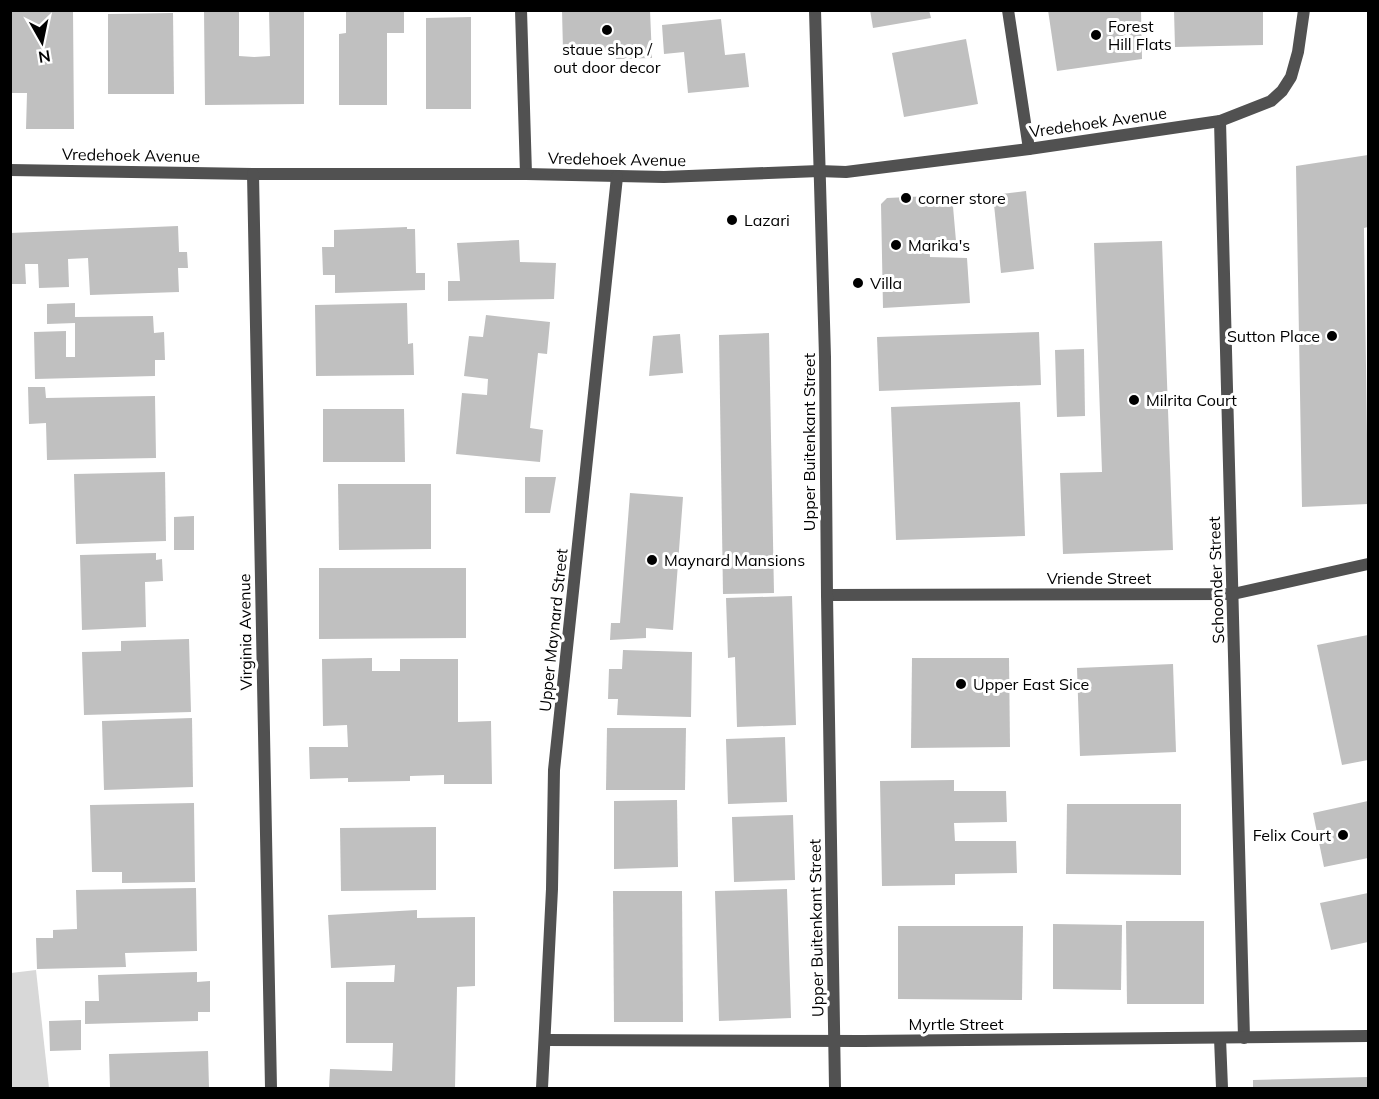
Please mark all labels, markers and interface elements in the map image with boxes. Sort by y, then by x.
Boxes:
north arrow [12,12,72,72]
place label: Forest Hill Flats [1108,16,1172,54]
marker: staue shop / out door decor [600,23,614,37]
marker: Forest Hill Flats [1089,28,1103,42]
place label: staue shop / out door decor [553,39,661,77]
text: N [37,46,52,68]
street label: Vredehoek Avenue [1028,102,1168,142]
street label: Vredehoek Avenue [62,144,200,166]
street label: Vredehoek Avenue [548,148,686,170]
place label: corner store [918,188,1006,208]
marker: corner store [899,191,913,205]
place label: Lazari [744,210,790,230]
marker: Lazari [725,213,739,227]
place label: Marika's [908,235,970,255]
marker: Marika's [889,238,903,252]
place label: Villa [870,273,902,293]
marker: Villa [851,276,865,290]
place label: Sutton Place [1227,326,1320,346]
marker: Sutton Place [1325,329,1339,343]
street label: Upper Buitenkant Street [799,352,819,531]
place label: Milrita Court [1146,390,1237,410]
marker: Milrita Court [1127,393,1141,407]
street label: Schoonder Street [1204,516,1228,644]
street label: Upper Maynard Street [534,547,572,713]
place label: Maynard Mansions [664,550,805,570]
marker: Maynard Mansions [645,553,659,567]
street label: Vriende Street [1047,568,1152,588]
street label: Virginia Avenue [234,573,256,691]
place label: Upper East Sice [973,674,1089,694]
marker: Upper East Sice [954,677,968,691]
place label: Felix Court [1253,825,1331,845]
marker: Felix Court [1336,828,1350,842]
street label: Upper Buitenkant Street [804,838,828,1017]
street label: Myrtle Street [909,1014,1004,1034]

